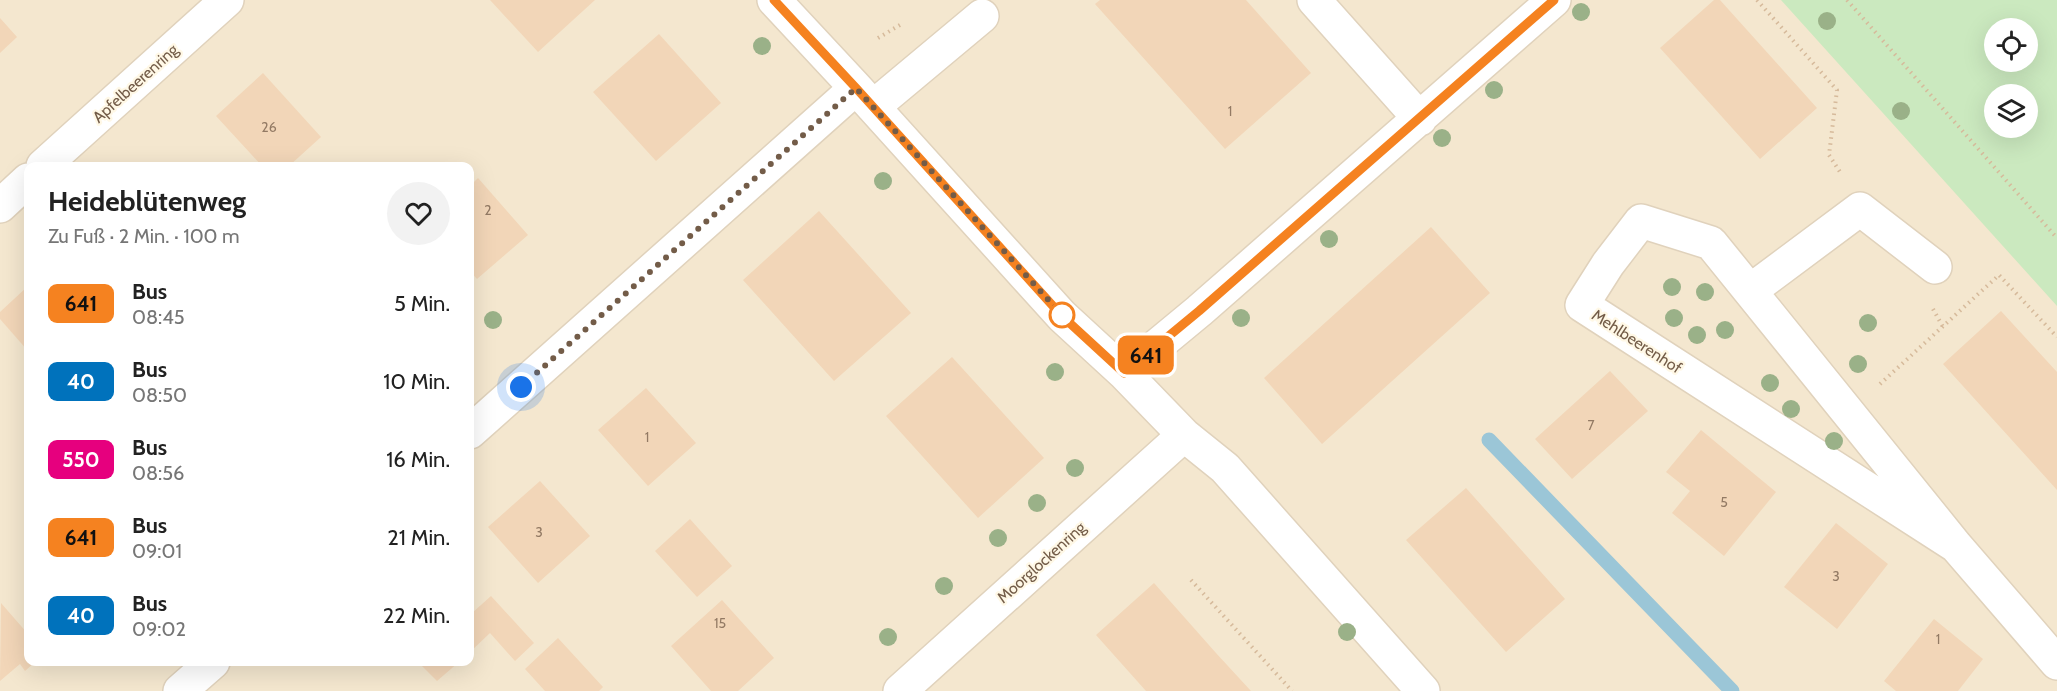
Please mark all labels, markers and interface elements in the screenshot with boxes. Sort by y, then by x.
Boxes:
map controls [1984,18,2038,138]
button: locate [1984,18,2038,72]
street label: Apfelbeerenring [89,39,183,127]
button: layers [1984,84,2038,138]
house number: 1 [1228,102,1232,120]
house number: 26 [261,118,277,136]
button: heart [387,182,450,245]
text: Heideblütenweg [48,184,246,218]
house number: 2 [484,201,492,219]
text: Zu Fuß · 2 Min. · 100 m [48,224,240,248]
text: Bus [132,278,167,305]
text: 5 Min. [394,290,450,317]
text: 641 [65,291,97,316]
unlabelled marker [1049,302,1075,328]
text: 08:45 [132,305,185,329]
street label: Mehlbeerenhof [1588,305,1686,378]
line badge: 641 [1112,336,1180,374]
text: 641 [1130,343,1162,368]
text: Bus [132,356,167,383]
text: 10 Min. [383,368,450,395]
text: 40 [67,369,95,394]
your location [506,372,536,402]
text: 08:50 [132,383,187,407]
house number: 7 [1587,416,1595,434]
house number: 1 [645,428,649,446]
text: Bus [132,434,167,461]
text: 16 Min. [386,446,450,473]
text: 550 [62,447,100,472]
text: 08:56 [132,461,184,485]
house number: 5 [1720,493,1728,511]
text: Bus [132,512,167,539]
street label: Moorglockenring [993,517,1090,607]
house number: 3 [535,523,543,541]
text: 21 Min. [387,524,450,551]
text: 641 [65,525,97,550]
text: 09:01 [132,539,182,563]
house number: 3 [1832,567,1840,585]
text: Bus [132,590,167,617]
text: 22 Min. [383,602,450,629]
text: 40 [67,603,95,628]
house number: 15 [714,614,726,632]
text: 09:02 [132,617,186,641]
house number: 1 [1936,630,1940,648]

